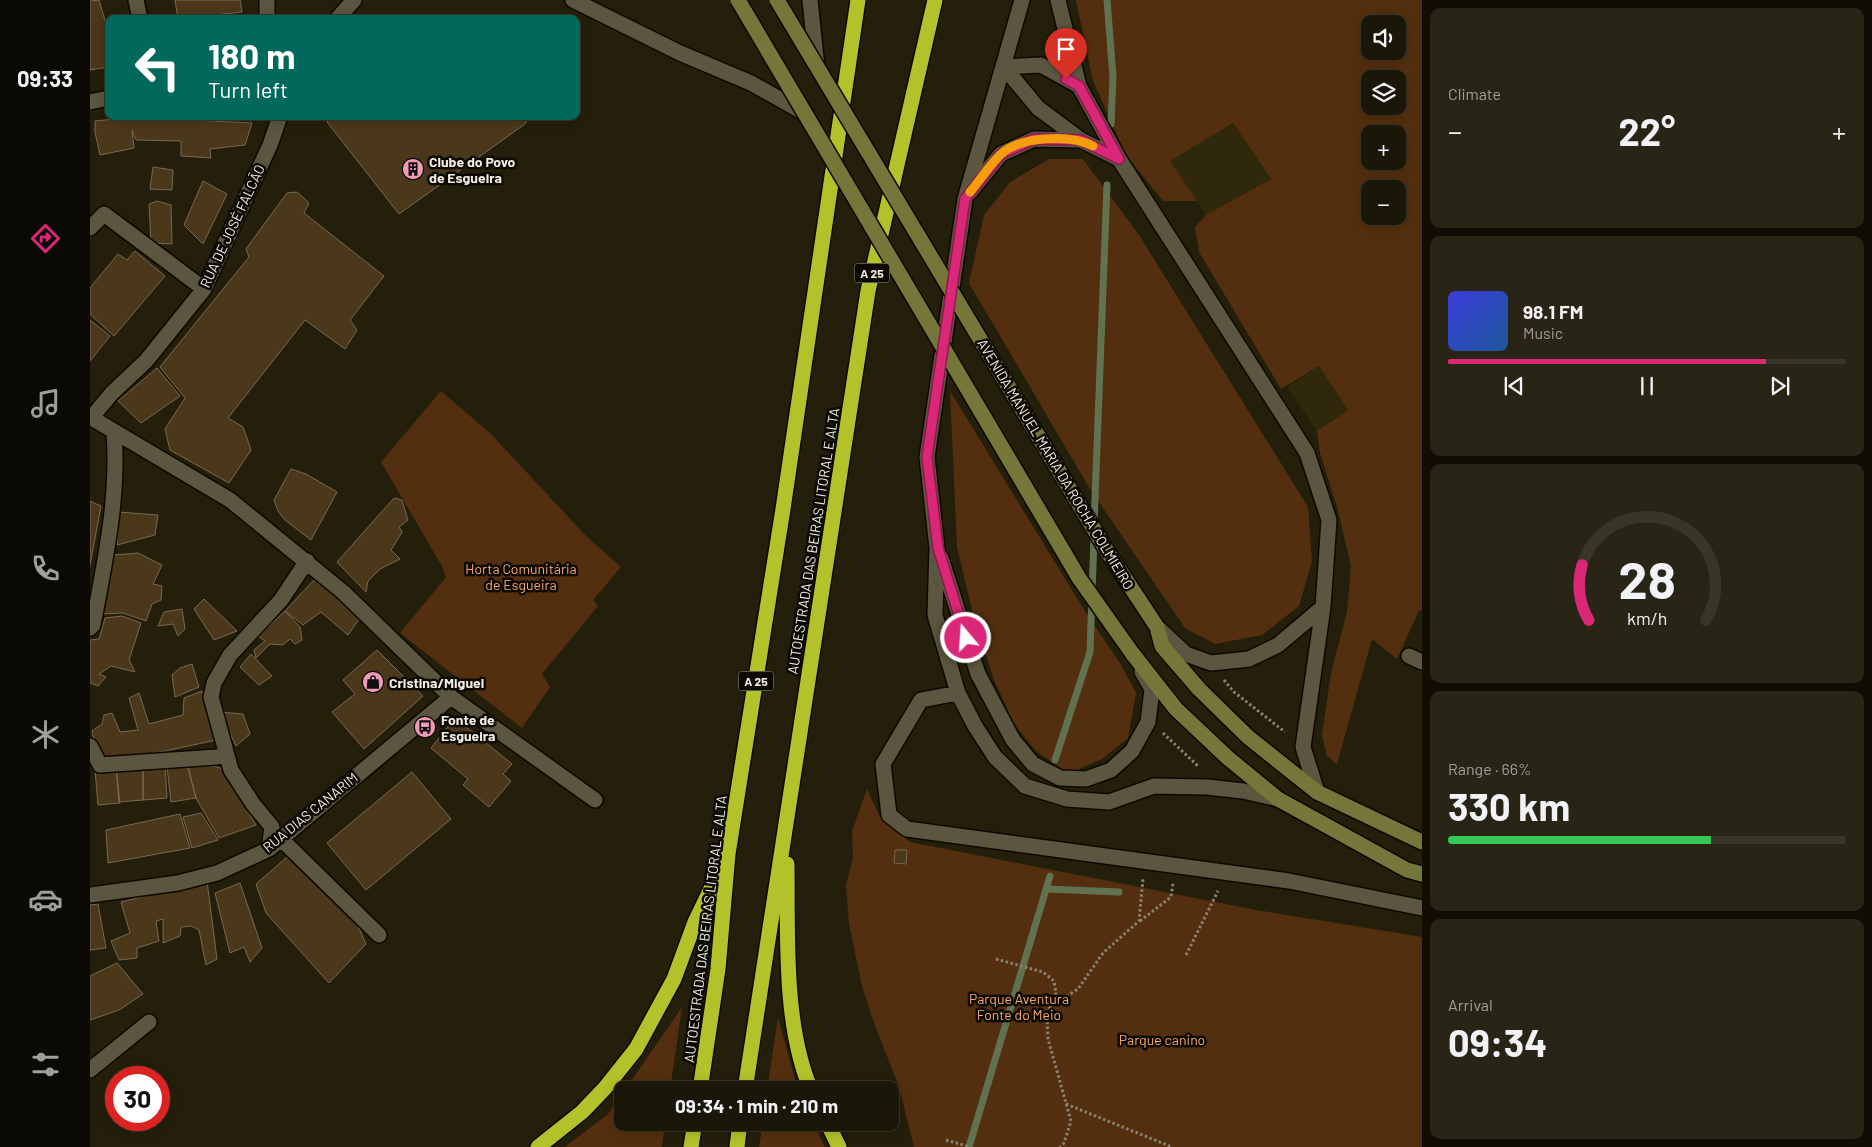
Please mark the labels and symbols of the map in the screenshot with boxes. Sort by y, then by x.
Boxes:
pin [1045,28,1087,79]
place label: Clube do Povo de Esgueira [429,153,516,186]
building icon: Clube do Povo de Esgueira [401,157,425,181]
street label: RUA DE JOSÉ FALCÃO [196,162,268,290]
road number: A 25 [854,264,890,282]
street label: AVENIDA MANUEL MARIA DA ROCHA COLMIEIRO [974,336,1138,592]
street label: AUTOESTRADA DAS BEIRAS LITORAL E ALTA [784,406,843,675]
park label: Horta Comunitária de Esgueira [465,560,577,593]
position arrow [939,611,991,663]
shop icon: Cristina/Miguel [361,670,385,694]
road number: A 25 [738,671,774,690]
place label: Cristina/Miguel [389,674,484,691]
place label: Fonte de Esgueira [441,711,496,744]
bus stop icon: Fonte de Esgueira [413,715,437,739]
street label: RUA DIAS CANARIM [259,769,361,855]
street label: AUTOESTRADA DAS BEIRAS LITORAL E ALTA [680,794,730,1064]
park label: Parque Aventura Fonte do Meio [969,990,1069,1023]
park label: Parque canino [1119,1031,1205,1048]
speed limit sign: 30 [105,1066,170,1131]

